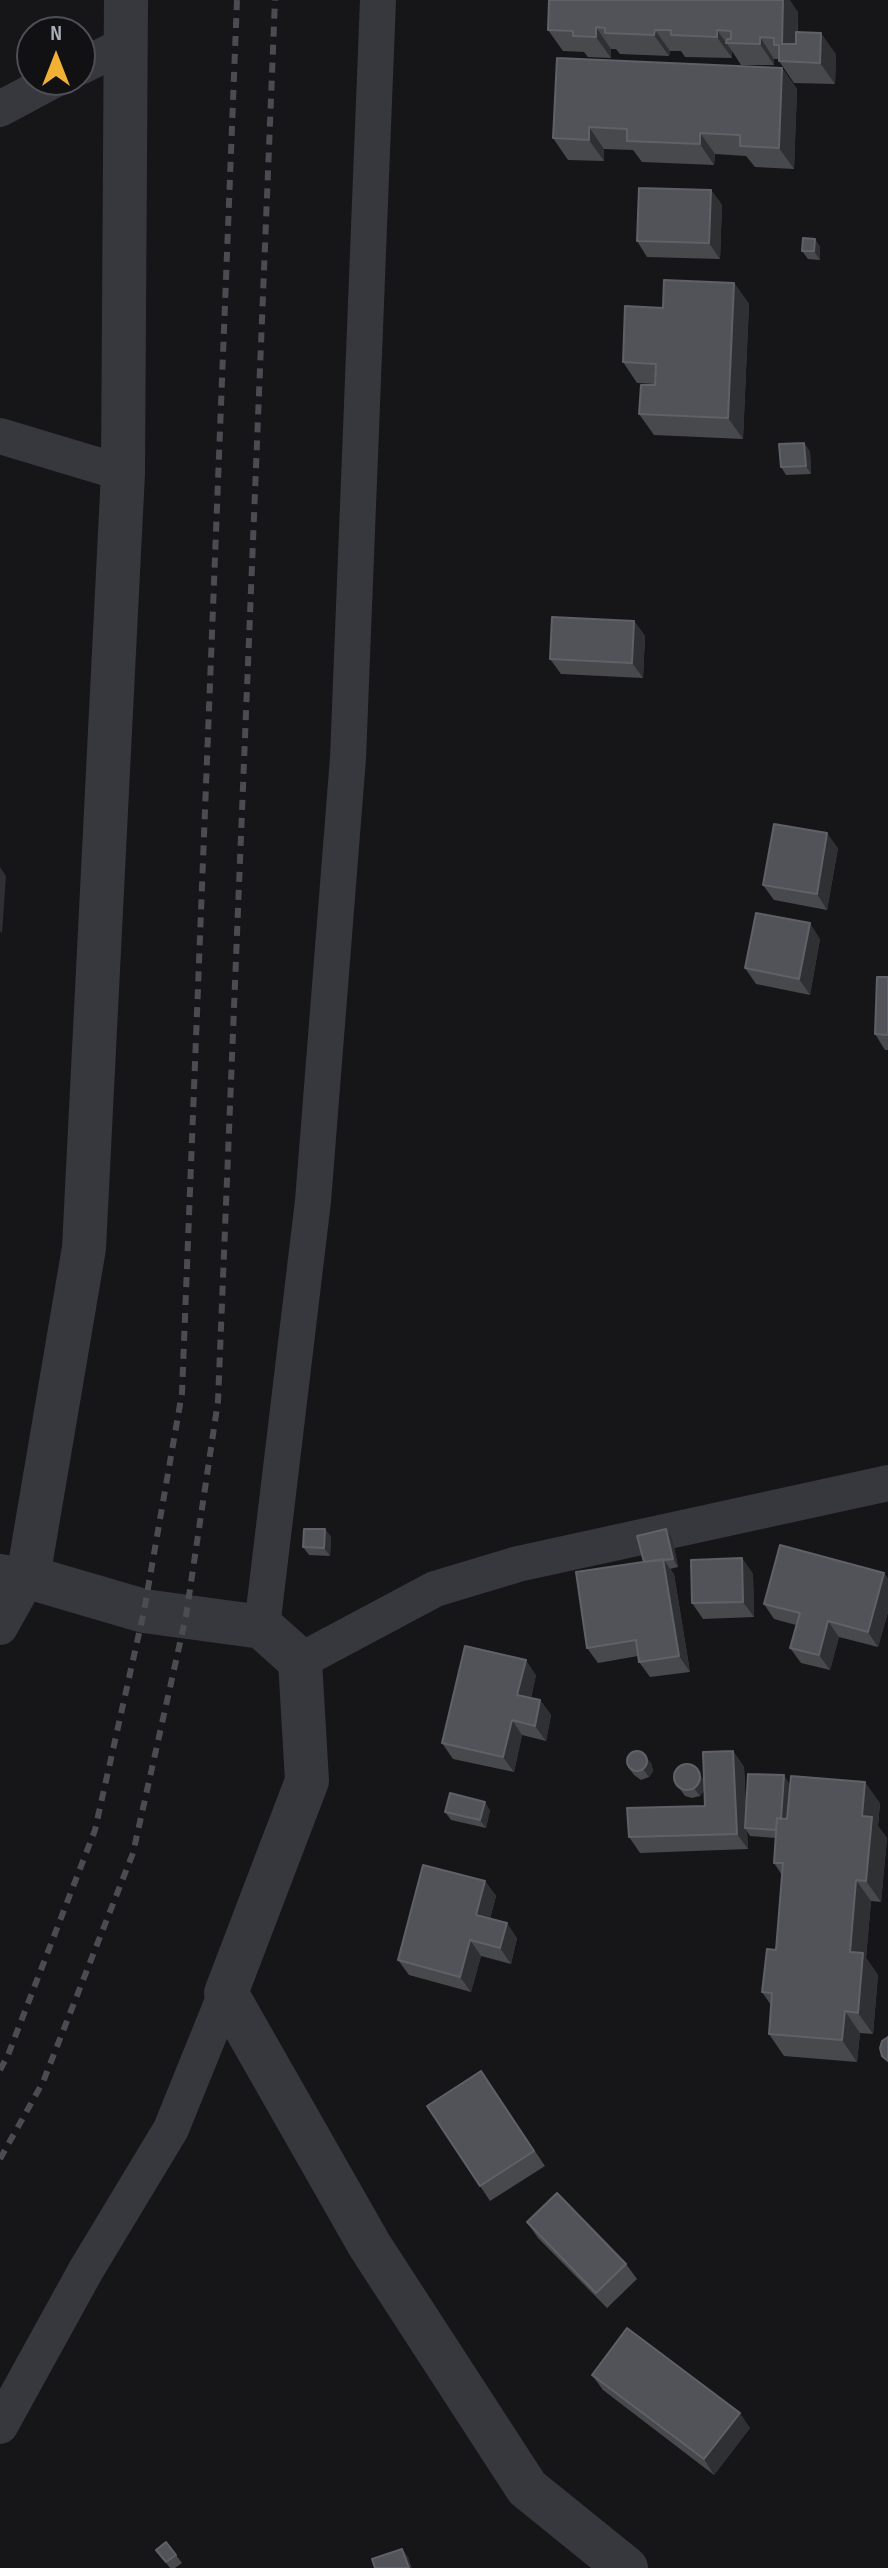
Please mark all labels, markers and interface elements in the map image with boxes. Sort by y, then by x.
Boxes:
north arrow [16,16,96,96]
text: N [50,20,62,47]

